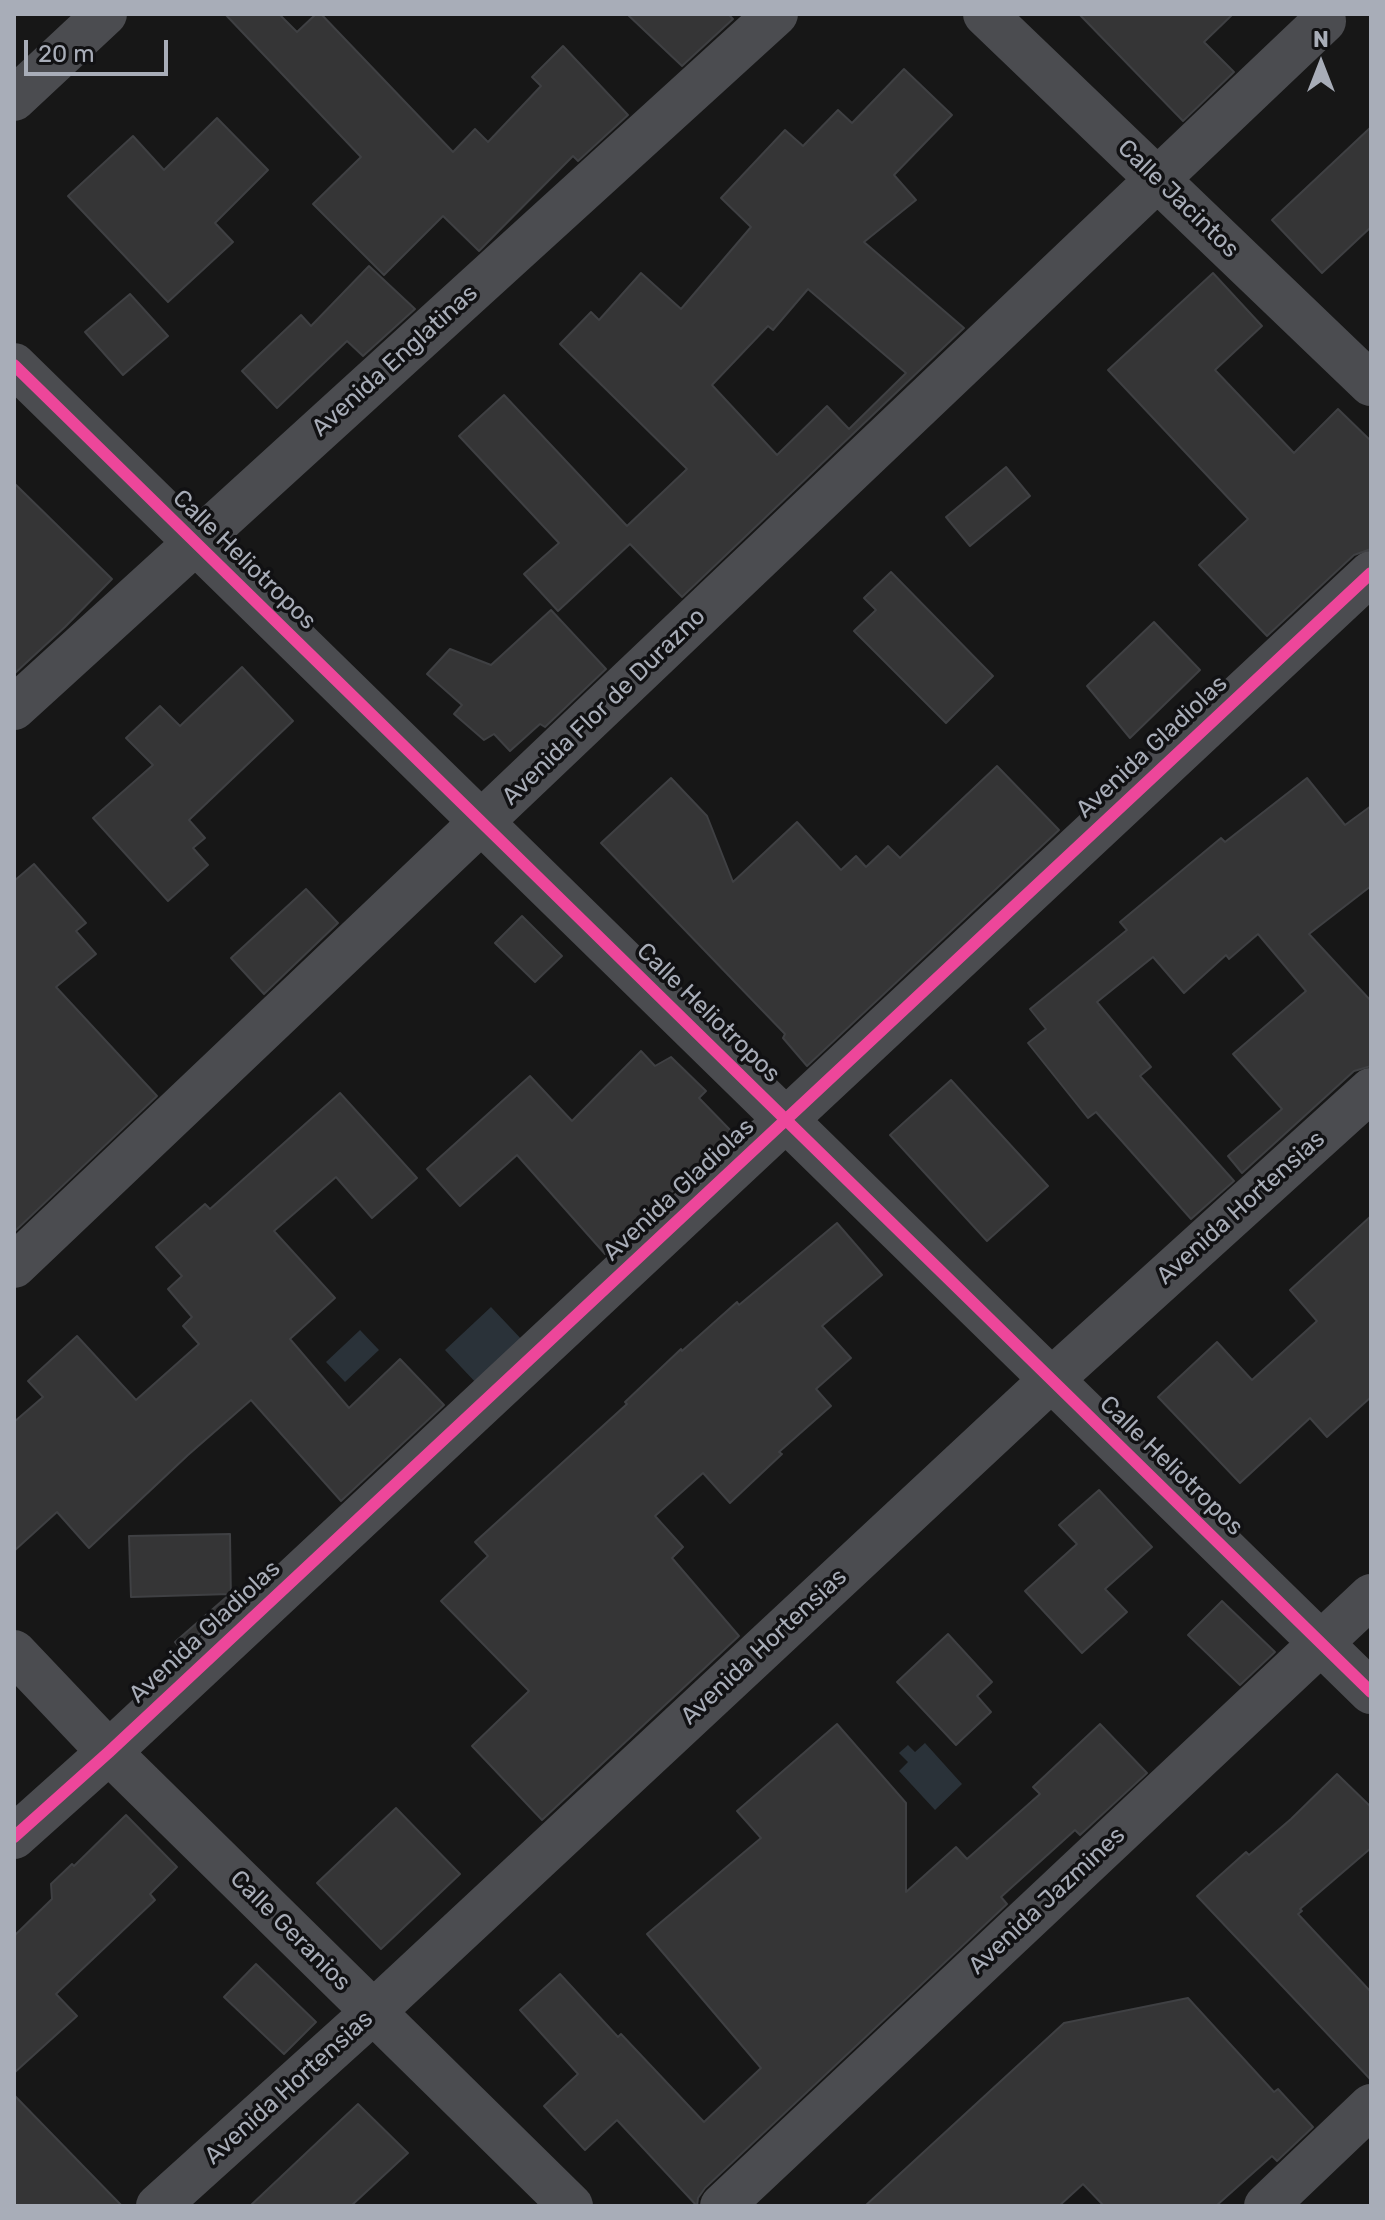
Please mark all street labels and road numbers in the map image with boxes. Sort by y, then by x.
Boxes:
street label: Calle Jacintos [1111,134,1245,264]
street label: Avenida Englatinas [306,279,484,443]
street label: Calle Heliotropos [166,484,322,636]
street label: Avenida Flor de Durazno [496,602,712,812]
street label: Avenida Gladiolas [1071,670,1233,824]
street label: Calle Heliotropos [630,937,786,1089]
street label: Avenida Gladiolas [598,1113,760,1267]
street label: Avenida Hortensias [1151,1125,1331,1291]
street label: Calle Heliotropos [1093,1390,1249,1542]
street label: Avenida Gladiolas [124,1555,286,1709]
street label: Avenida Hortensias [675,1563,853,1731]
street label: Avenida Jazmines [963,1821,1131,1981]
street label: Calle Geranios [224,1865,356,1997]
street label: Avenida Hortensias [199,2005,379,2171]

